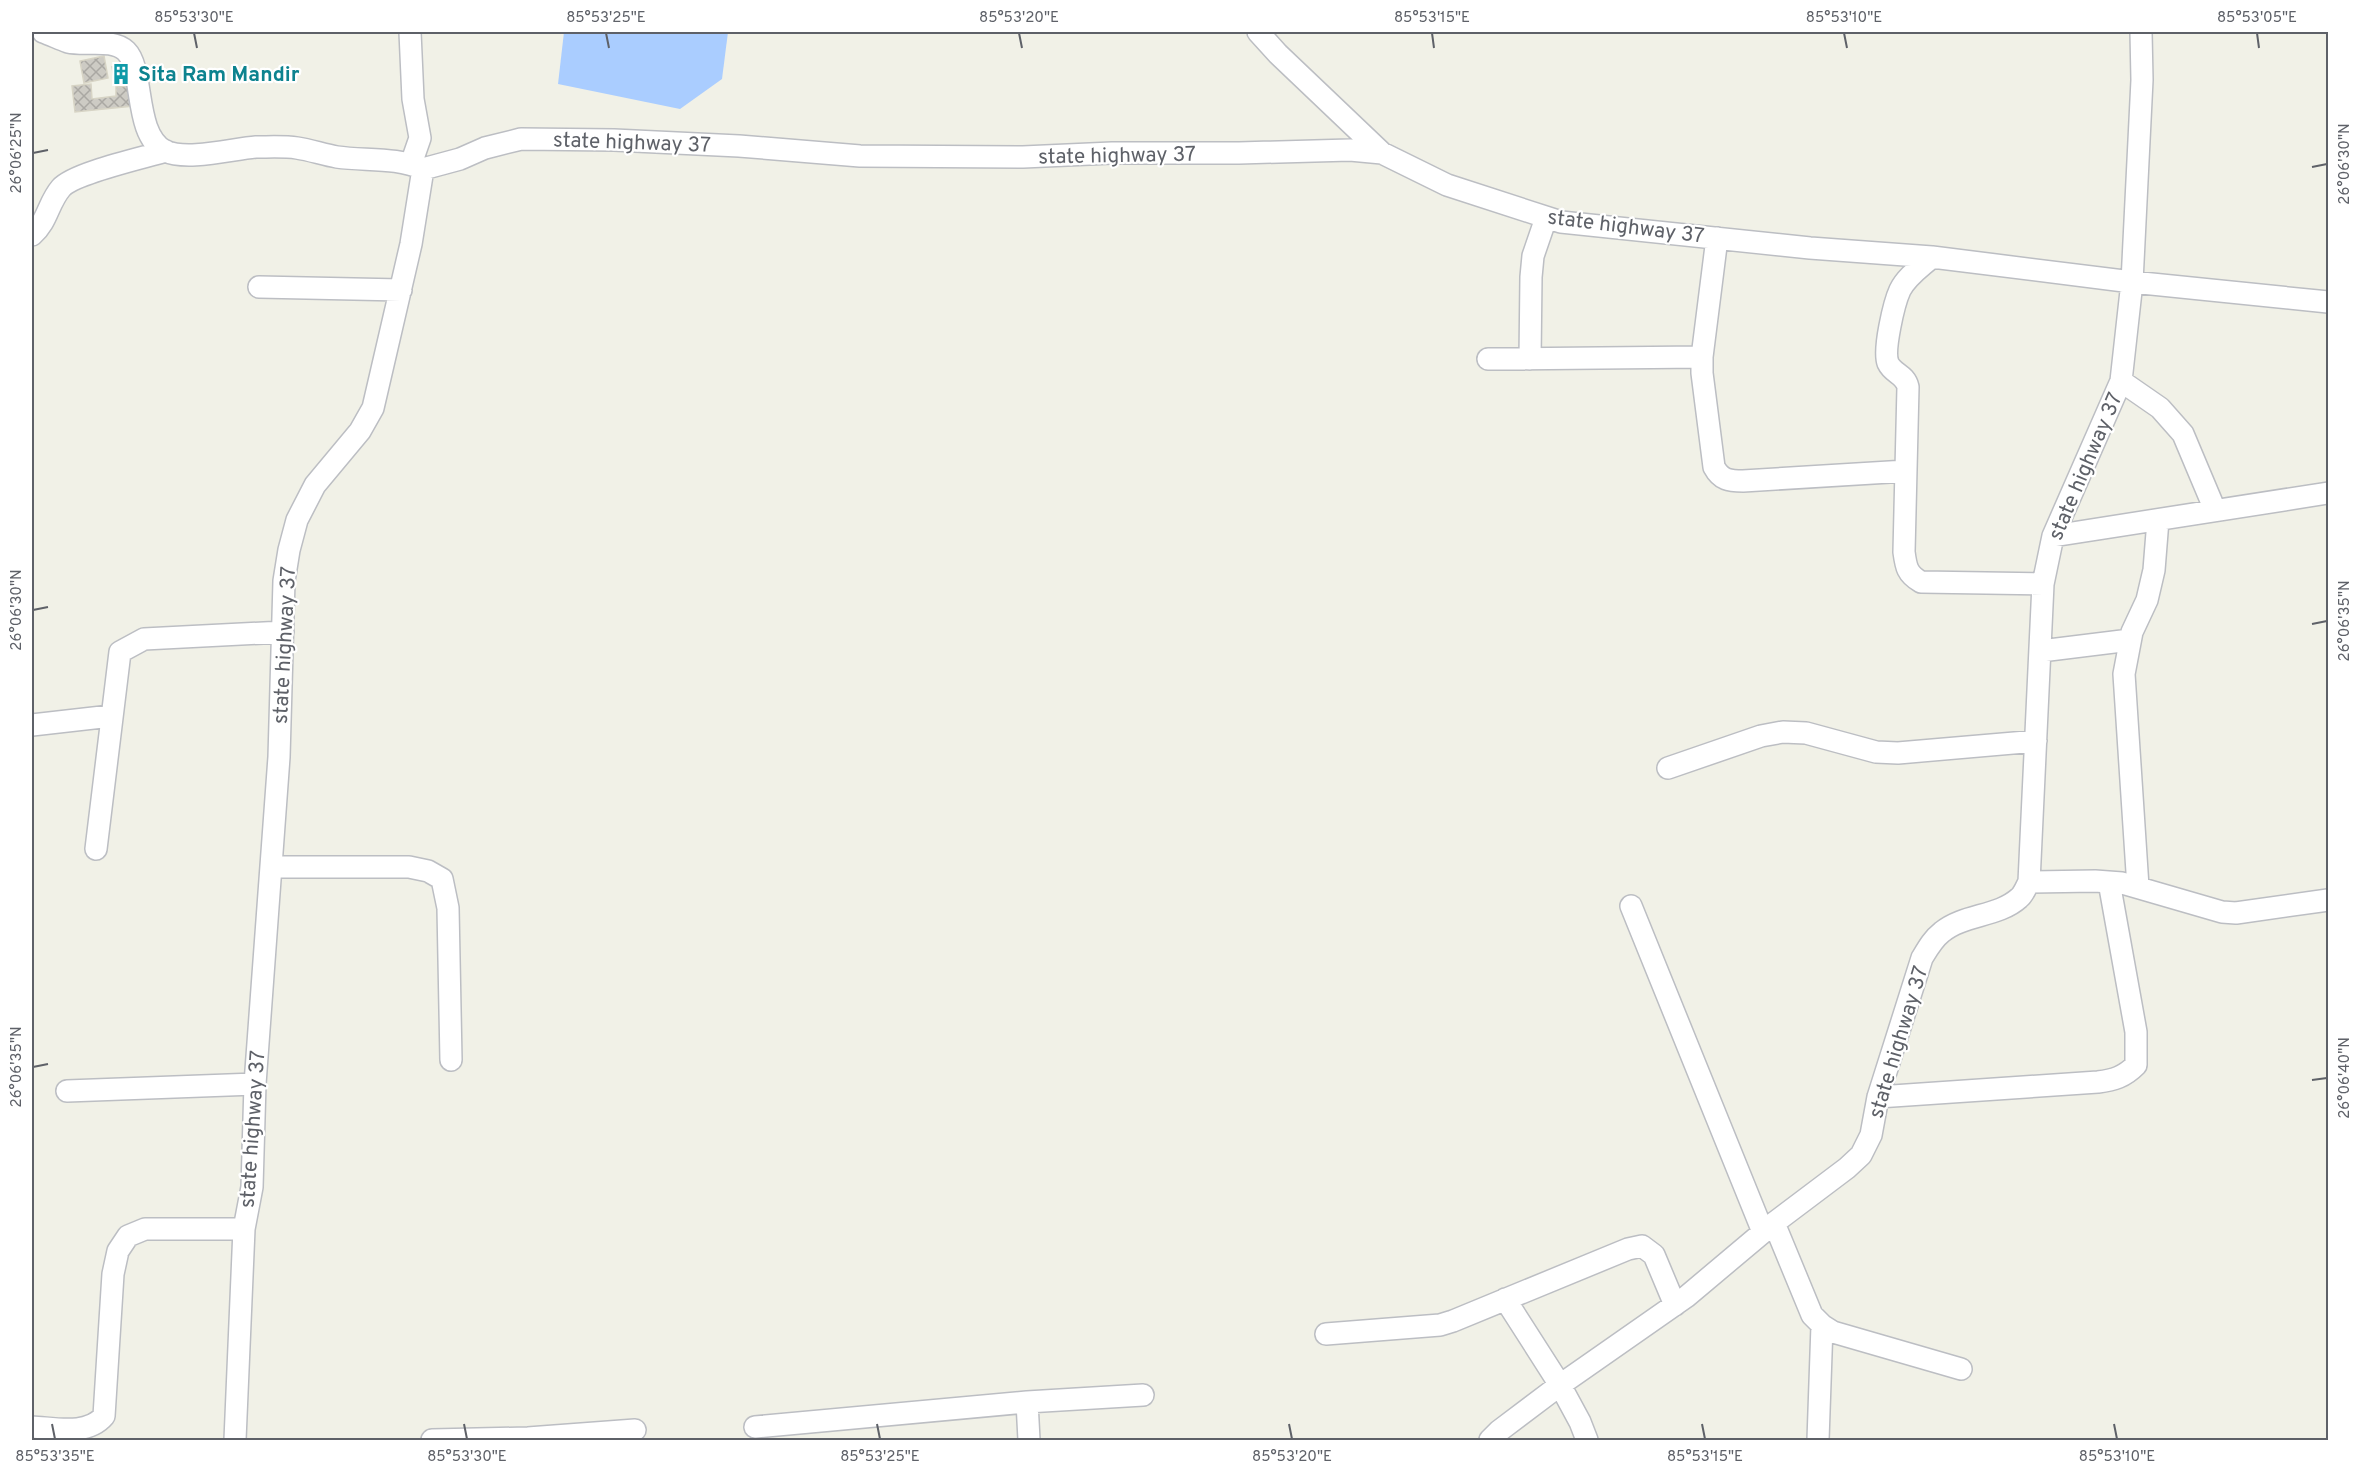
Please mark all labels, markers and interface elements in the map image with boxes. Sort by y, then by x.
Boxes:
text: 85°53'30"E [154,9,234,28]
text: 85°53'25"E [566,9,646,28]
text: 85°53'20"E [979,9,1059,28]
text: 85°53'15"E [1394,9,1470,28]
text: 85°53'10"E [1806,9,1882,28]
text: 85°53'05"E [2217,9,2297,28]
building icon: Sita Ram Mandir [109,62,133,86]
place label: Sita Ram Mandir [138,62,300,89]
text: 26°06'25"N [8,112,27,194]
text: 26°06'30"N [2336,123,2355,205]
street label: state highway 37 [553,127,711,160]
street label: state highway 37 [1038,142,1196,171]
street label: state highway 37 [1546,204,1706,251]
street label: state highway 37 [2043,389,2130,545]
street label: state highway 37 [268,565,303,725]
text: 26°06'30"N [8,569,27,651]
text: 26°06'35"N [2336,580,2355,662]
street label: state highway 37 [1863,963,1935,1122]
text: 26°06'35"N [8,1026,27,1108]
text: 26°06'40"N [2336,1037,2355,1119]
street label: state highway 37 [235,1049,272,1209]
text: 85°53'35"E [15,1448,95,1467]
text: 85°53'30"E [427,1448,507,1467]
text: 85°53'25"E [840,1448,920,1467]
text: 85°53'20"E [1252,1448,1332,1467]
text: 85°53'15"E [1667,1448,1743,1467]
text: 85°53'10"E [2079,1448,2155,1467]

